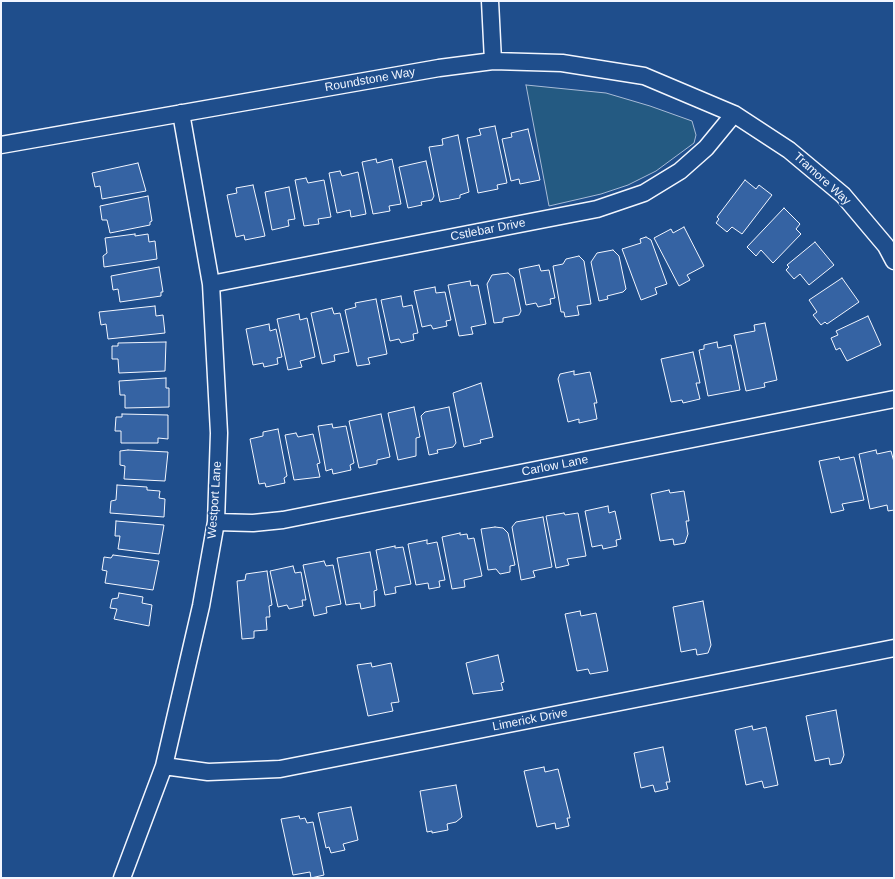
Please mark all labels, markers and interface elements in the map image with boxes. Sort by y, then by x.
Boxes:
street label: Roundstone Way [324,65,416,95]
street label: Tramore Way [791,150,853,208]
street label: Cstlebar Drive [449,216,527,244]
street label: Carlow Lane [521,453,589,479]
street label: Westport Lane [205,461,225,539]
street label: Limerick Drive [491,706,569,734]

